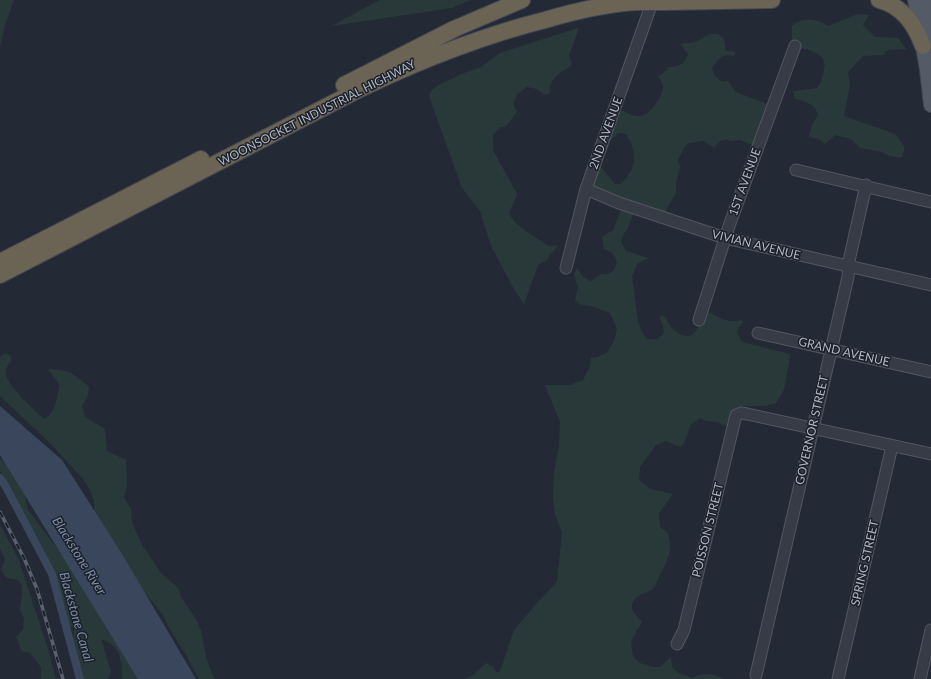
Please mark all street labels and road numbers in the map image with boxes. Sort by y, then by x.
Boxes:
street label: WOONSOCKET INDUSTRIAL HIGHWAY [216,57,418,169]
street label: 2ND AVENUE [586,95,626,171]
street label: 1ST AVENUE [726,146,764,218]
street label: VIVIAN AVENUE [710,227,802,263]
street label: GRAND AVENUE [797,335,891,369]
street label: GOVERNOR STREET [792,374,832,486]
street label: POISSON STREET [689,481,727,579]
street label: SPRING STREET [848,519,882,607]

